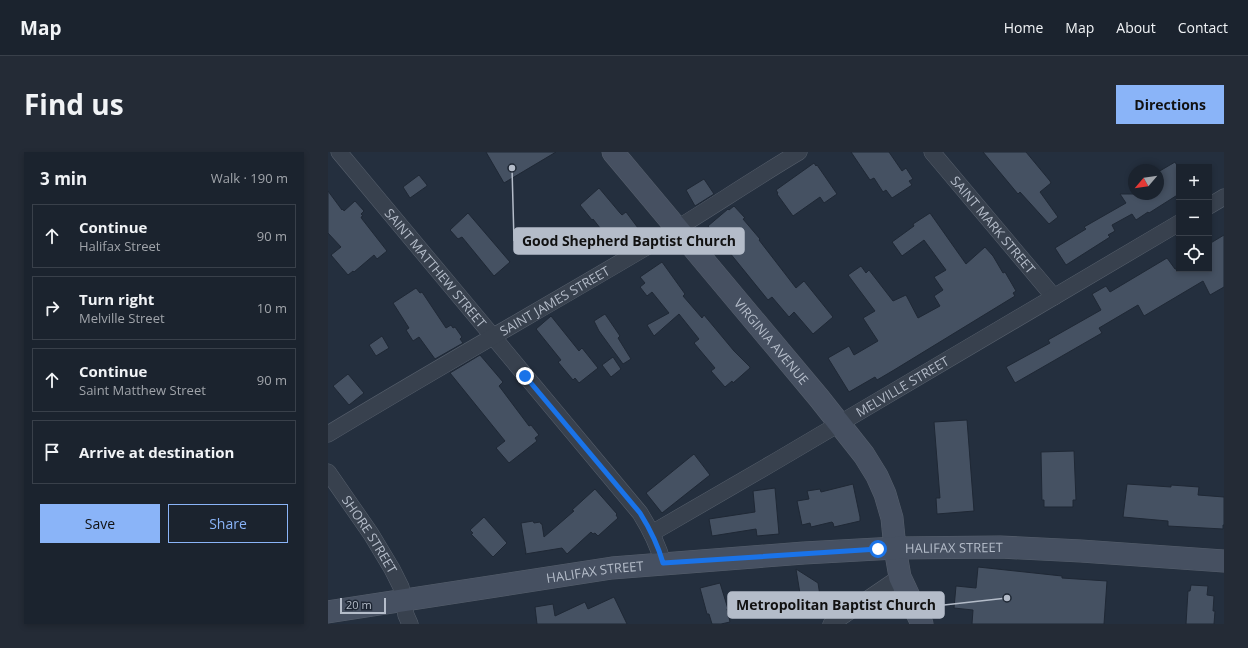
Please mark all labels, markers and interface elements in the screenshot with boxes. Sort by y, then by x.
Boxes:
text: Map [20,15,61,41]
text: Home [1004,18,1043,37]
text: Map [1065,18,1094,37]
text: About [1116,18,1156,37]
text: Contact [1178,18,1228,37]
text: Find us [24,85,124,123]
button: Directions [1116,85,1224,124]
north arrow [1128,164,1164,200]
map controls [1176,164,1212,272]
button: + [1176,164,1212,200]
text: 3 min [40,167,87,190]
text: Walk · 190 m [211,169,288,187]
street label: SAINT MARK STREET [947,172,1040,278]
button: − [1176,200,1212,236]
street label: SAINT MATTHEW STREET [381,205,491,332]
text: Continue [79,217,147,237]
icon: ahead [41,225,63,247]
text: 90 m [257,227,287,245]
callout: Good Shepherd Baptist Church [514,228,744,254]
text: Good Shepherd Baptist Church [522,231,736,250]
button: locate [1176,236,1212,272]
text: Halifax Street [79,237,160,255]
street label: SAINT JAMES STREET [496,261,614,340]
text: Turn right [79,289,154,309]
street label: VIRGINIA AVENUE [730,294,813,388]
icon: right [41,297,63,319]
text: 10 m [257,299,287,317]
text: Melville Street [79,309,165,327]
street label: MELVILLE STREET [852,351,953,421]
text: Continue [79,361,147,381]
route end [516,367,534,385]
icon: ahead [41,369,63,391]
text: 90 m [257,371,287,389]
text: Saint Matthew Street [79,381,206,399]
icon: arrive [41,441,63,463]
text: Arrive at destination [79,442,234,462]
street label: SHORE STREET [338,492,402,577]
button: Save [40,504,160,543]
button: Share [168,504,288,543]
street label: HALIFAX STREET [905,538,1004,557]
route start [869,540,887,558]
street label: HALIFAX STREET [545,556,645,587]
callout: Metropolitan Baptist Church [728,592,944,618]
text: Metropolitan Baptist Church [736,595,936,614]
scale bar [340,596,386,615]
text: 20 m [346,597,372,612]

